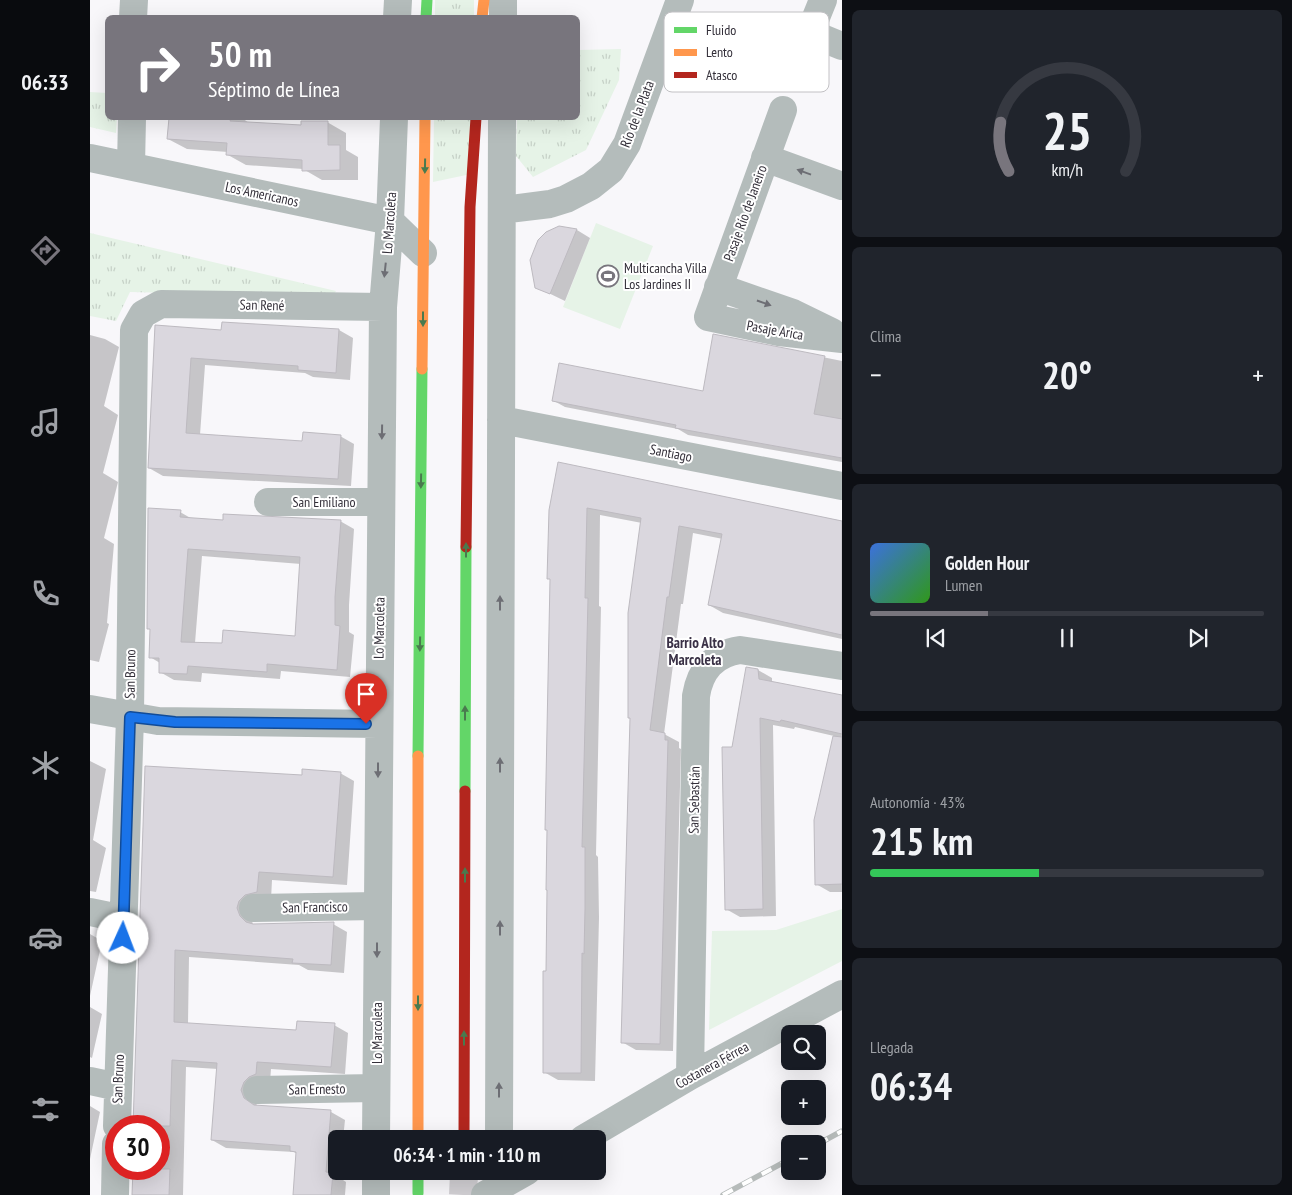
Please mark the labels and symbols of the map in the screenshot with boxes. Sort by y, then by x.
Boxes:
legend [664,12,829,92]
text: Fluido [706,21,736,39]
text: Lento [706,43,733,61]
text: Atasco [706,66,737,84]
street label: Río de la Plata [616,78,658,150]
one-way arrow [421,158,429,174]
street label: Pasaje Río de Janeiro [719,162,771,264]
one-way arrow [796,168,811,176]
street label: Los Americanos [224,177,301,211]
street label: Lo Marcoleta [378,192,400,254]
place label: Multicancha Villa Los Jardines II [624,259,707,293]
one-way arrow [381,262,389,278]
sports icon: Multicancha Villa Los Jardines II [596,264,620,288]
street label: San René [240,296,285,314]
one-way arrow [757,300,772,307]
one-way arrow [419,311,427,327]
street label: Pasaje Arica [745,316,805,344]
one-way arrow [378,425,386,441]
street label: Santiago [649,440,693,466]
one-way arrow [417,474,425,490]
street label: San Emiliano [293,493,355,511]
one-way arrow [462,542,470,558]
one-way arrow [496,594,504,610]
street label: Lo Marcoleta [369,597,389,659]
district label: Barrio Alto Marcoleta [666,633,724,669]
one-way arrow [416,636,424,652]
street label: San Bruno [121,649,139,699]
pin [345,673,387,724]
one-way arrow [461,704,469,720]
one-way arrow [496,757,504,773]
one-way arrow [374,762,382,778]
street label: San Sebastián [684,766,704,834]
one-way arrow [461,867,469,883]
street label: San Francisco [282,897,348,917]
position arrow [96,911,148,963]
one-way arrow [496,919,504,935]
one-way arrow [373,942,381,958]
one-way arrow [414,996,422,1012]
street label: Lo Marcoleta [368,1002,386,1064]
one-way arrow [460,1029,468,1045]
street label: Costanera Férrea [672,1037,752,1093]
street label: San Bruno [108,1054,128,1104]
street label: San Ernesto [288,1080,346,1098]
one-way arrow [495,1082,503,1098]
speed limit sign: 30 [105,1115,170,1180]

